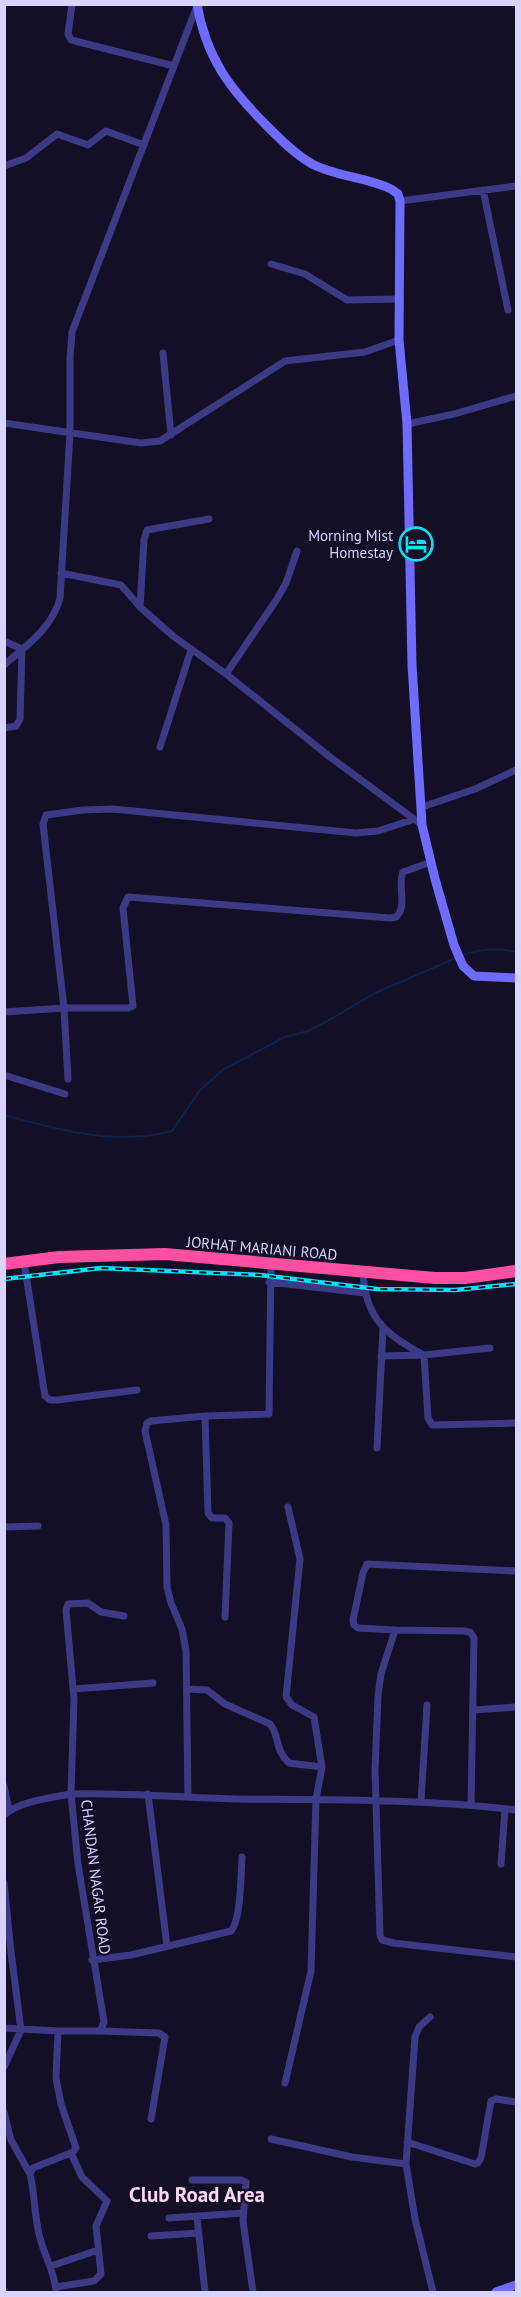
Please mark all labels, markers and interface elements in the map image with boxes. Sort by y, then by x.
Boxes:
place label: Morning Mist Homestay [308,526,393,562]
hotel icon: Morning Mist Homestay [398,526,434,562]
street label: JORHAT MARIANI ROAD [185,1232,338,1264]
street label: CHANDAN NAGAR ROAD [77,1798,115,1956]
district label: Club Road Area [129,2181,265,2208]

